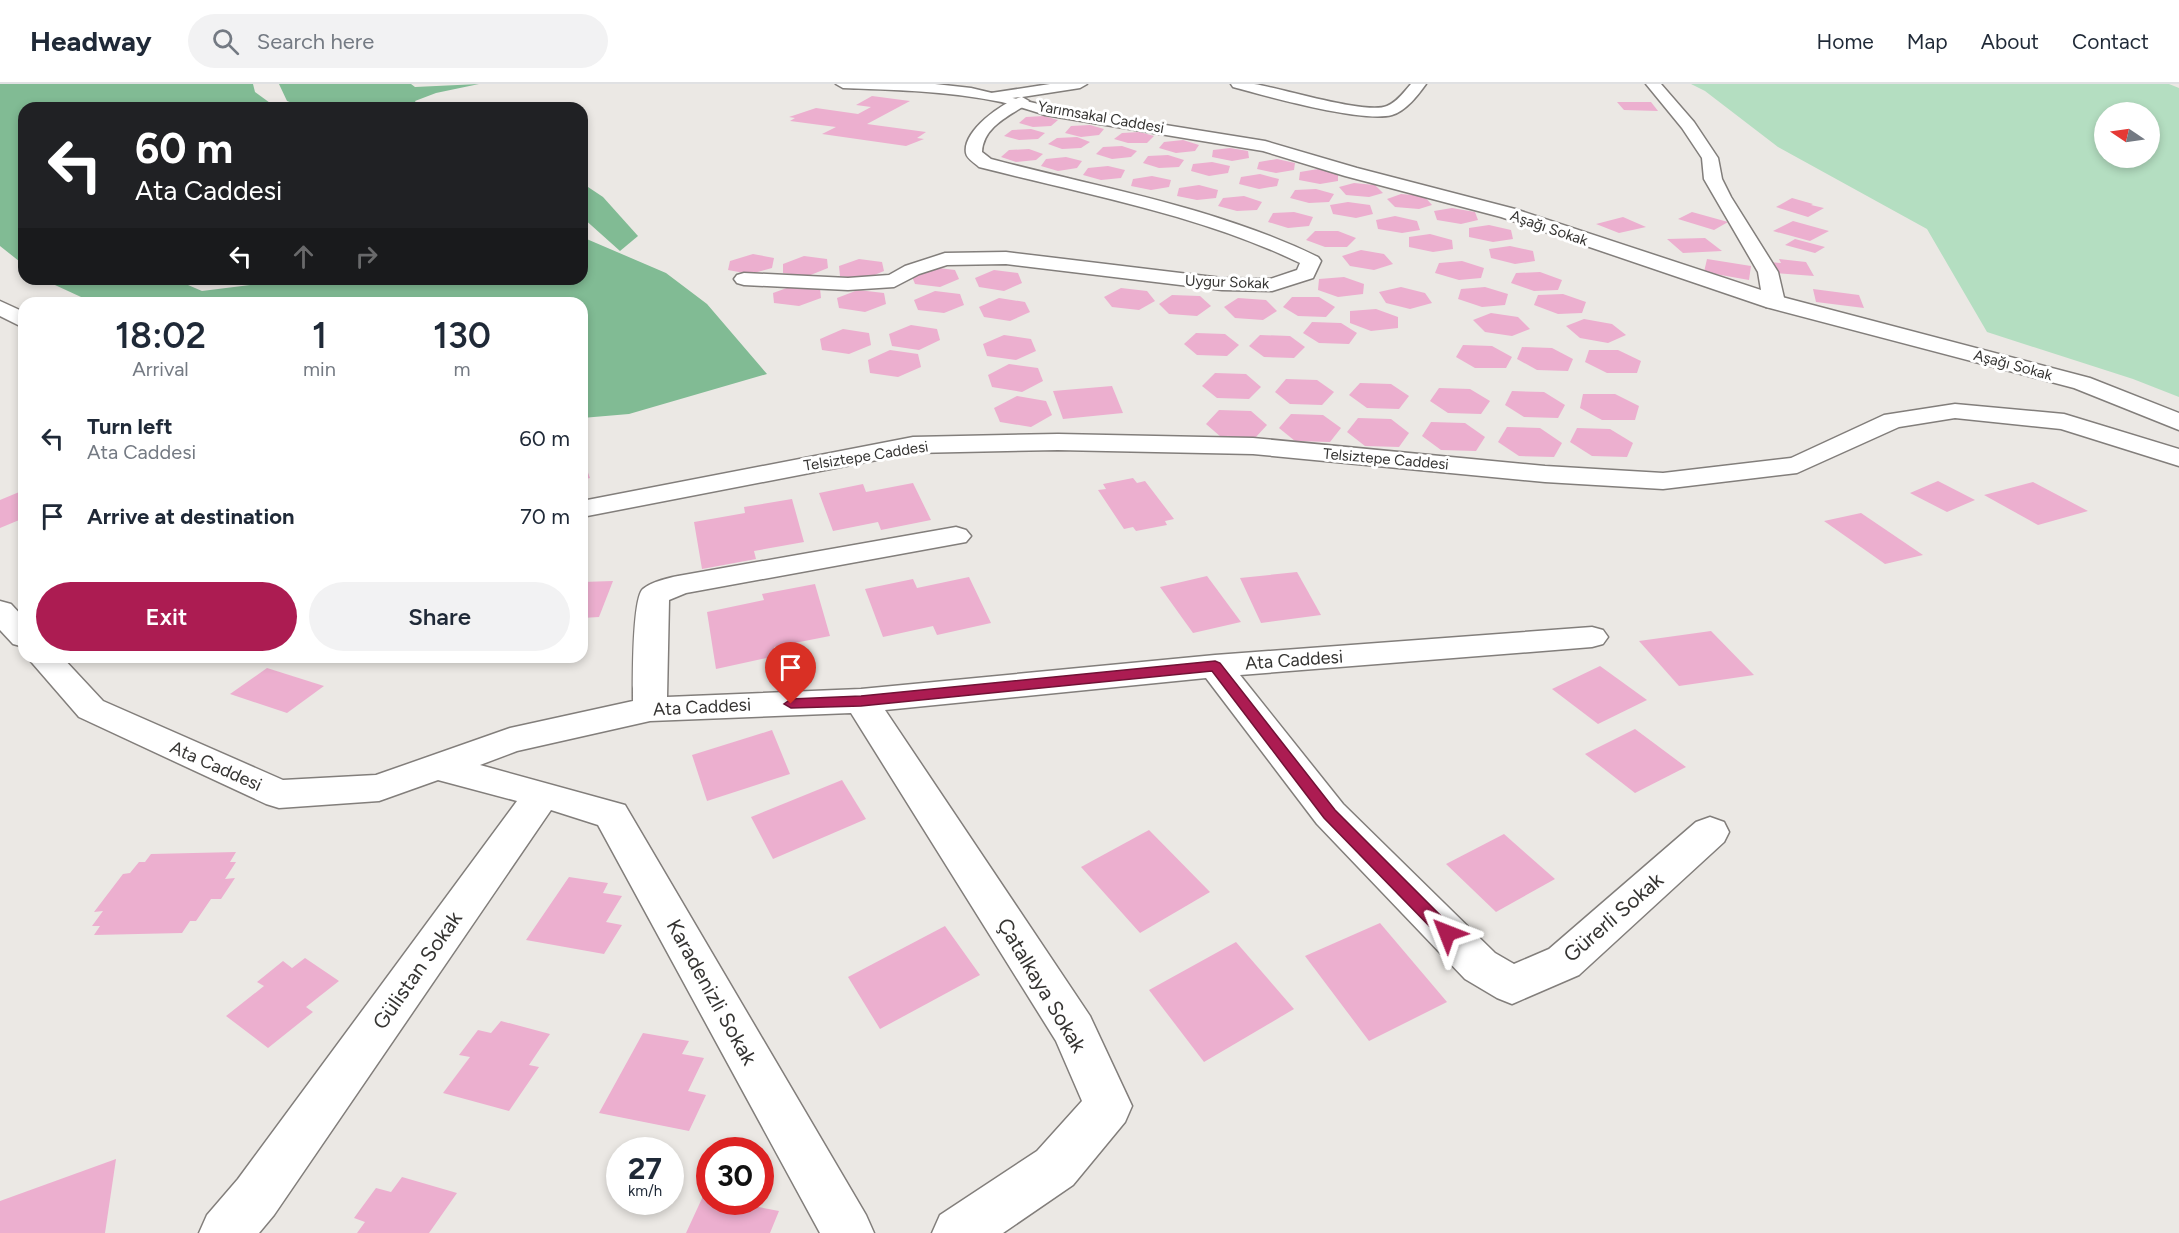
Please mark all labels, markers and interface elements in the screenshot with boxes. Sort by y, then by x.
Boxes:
search box [188,14,608,68]
text: Headway [30,24,152,58]
icon: search [209,25,242,58]
text: Search here [257,28,374,55]
text: Home [1817,29,1874,54]
text: Map [1907,29,1948,54]
text: About [1981,29,2039,54]
text: Contact [2072,29,2149,54]
street label: Yarımsakal Caddesi [1036,97,1166,137]
north arrow [2094,102,2160,168]
map controls [2094,102,2160,168]
text: 60 m [135,123,233,174]
icon: left [36,126,114,204]
text: Ata Caddesi [135,174,282,207]
street label: Aşağı Sokak [1508,206,1591,250]
icon: left [224,240,257,273]
icon: ahead [287,240,320,273]
icon: right [350,240,383,273]
street label: Uygur Sokak [1185,272,1270,292]
text: 18:02 [115,314,206,357]
text: 1 [312,314,327,357]
text: 130 [433,314,491,357]
street label: Aşağı Sokak [1972,346,2055,384]
text: Arrival [132,357,189,381]
text: min [303,357,336,381]
text: m [453,357,470,381]
text: Turn left [87,413,173,440]
icon: left [36,422,69,455]
text: 60 m [519,425,570,452]
street label: Telsiztepe Caddesi [802,437,930,475]
text: Ata Caddesi [87,440,196,464]
street label: Telsiztepe Caddesi [1322,445,1450,473]
icon: arrive [36,500,69,533]
text: Arrive at destination [87,503,295,530]
text: 70 m [520,503,570,530]
button: Exit [36,582,297,651]
button: Share [309,582,570,651]
pin [765,642,816,704]
street label: Ata Caddesi [1244,646,1344,674]
icon: arrive [774,651,807,684]
street label: Ata Caddesi [652,693,752,721]
street label: Ata Caddesi [167,736,265,796]
street label: Gürerli Sokak [1558,866,1669,967]
position arrow [1415,901,1479,965]
street label: Gülistan Sokak [367,905,467,1034]
street label: Çatalkaya Sokak [992,913,1092,1057]
street label: Karadenizli Sokak [662,915,763,1070]
speed limit sign: 30 [696,1137,774,1215]
text: 27 [628,1150,662,1187]
text: km/h [628,1182,662,1200]

